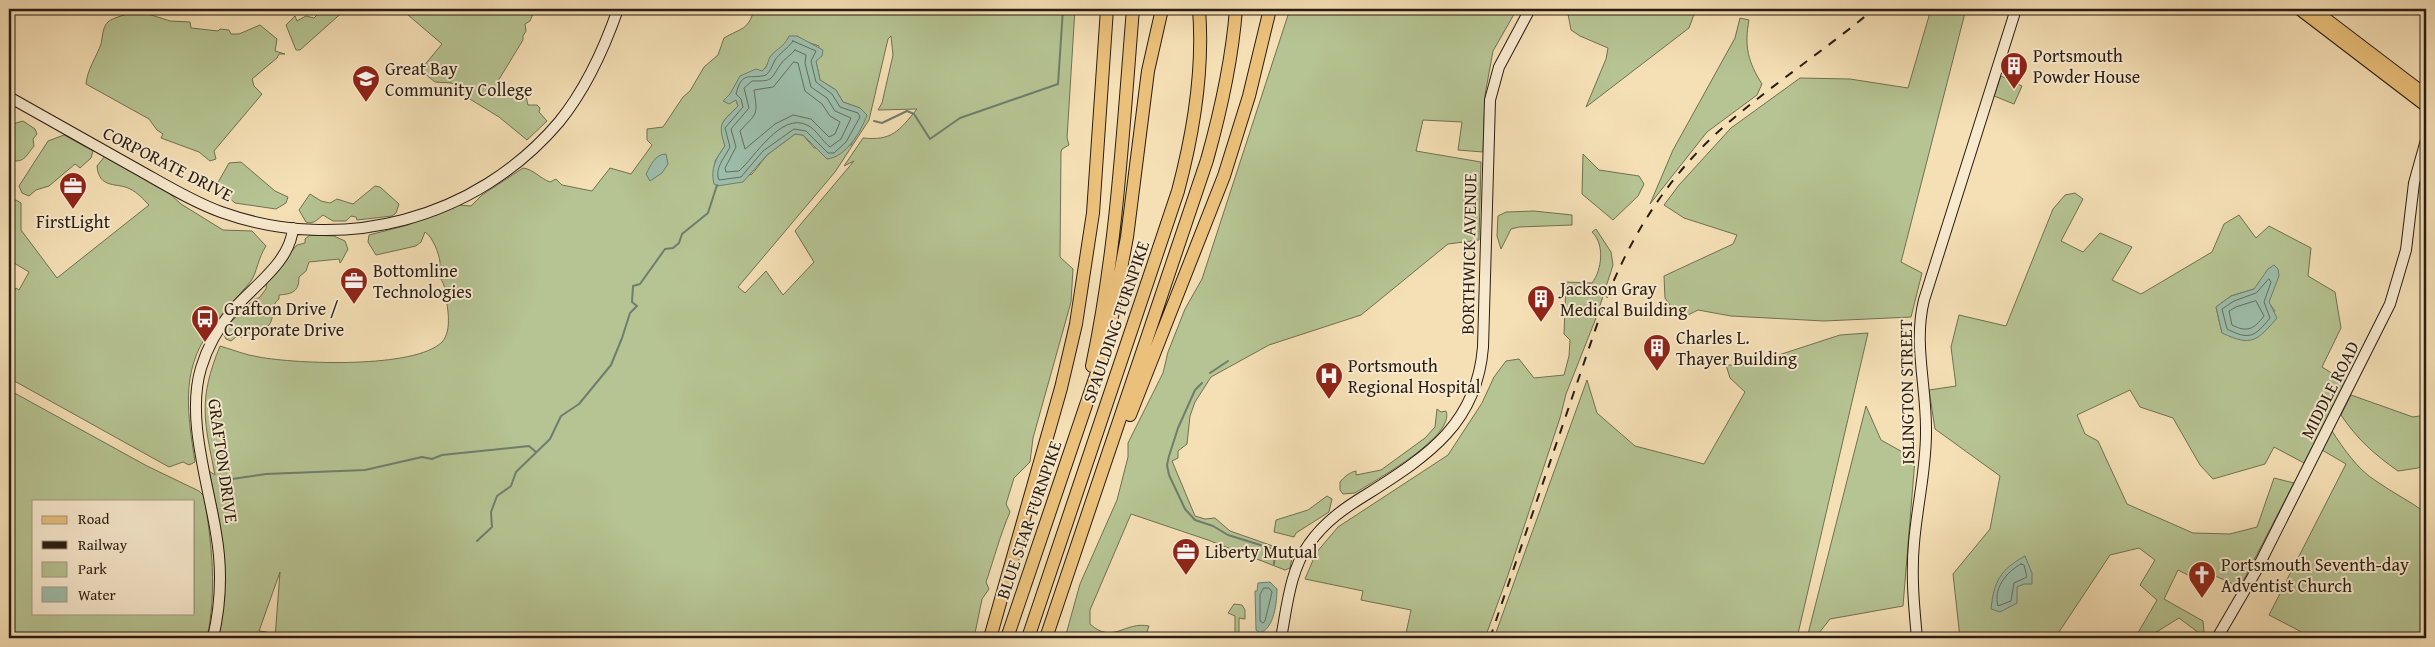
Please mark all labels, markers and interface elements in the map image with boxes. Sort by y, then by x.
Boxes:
place label: Portsmouth Powder House [2033,42,2140,90]
building icon: Portsmouth Powder House [1999,51,2029,90]
place label: Great Bay Community College [385,55,532,103]
school or university icon: Great Bay Community College [351,64,381,103]
street label: CORPORATE DRIVE [98,119,238,208]
office icon: FirstLight [58,171,88,210]
street label: BORTHWICK AVENUE [1454,173,1483,335]
place label: FirstLight [36,208,111,235]
street label: SPAULDING TURNPIKE [1075,237,1156,407]
place label: Bottomline Technologies [373,257,472,305]
office icon: Bottomline Technologies [339,266,369,305]
place label: Jackson Gray Medical Building [1558,275,1687,323]
building icon: Jackson Gray Medical Building [1526,284,1556,323]
place label: Grafton Drive / Corporate Drive [224,295,344,343]
bus stop icon: Grafton Drive / Corporate Drive [190,304,220,343]
street label: ISLINGTON STREET [1892,319,1921,465]
place label: Charles L. Thayer Building [1676,324,1797,372]
building icon: Charles L. Thayer Building [1642,333,1672,372]
street label: MIDDLE ROAD [2293,336,2366,443]
place label: Portsmouth Regional Hospital [1348,352,1481,400]
hospital icon: Portsmouth Regional Hospital [1314,361,1344,400]
street label: GRAFTON DRIVE [201,397,246,525]
street label: BLUE STAR TURNPIKE [989,437,1068,603]
legend [32,500,195,614]
text: Road [78,508,109,529]
text: Railway [78,534,128,555]
office icon: Liberty Mutual [1171,537,1201,576]
place label: Liberty Mutual [1205,538,1317,565]
place label: Portsmouth Seventh-day Adventist Church [2221,551,2409,599]
text: Park [78,558,107,579]
church icon: Portsmouth Seventh-day Adventist Church [2187,560,2217,599]
text: Water [78,584,116,605]

